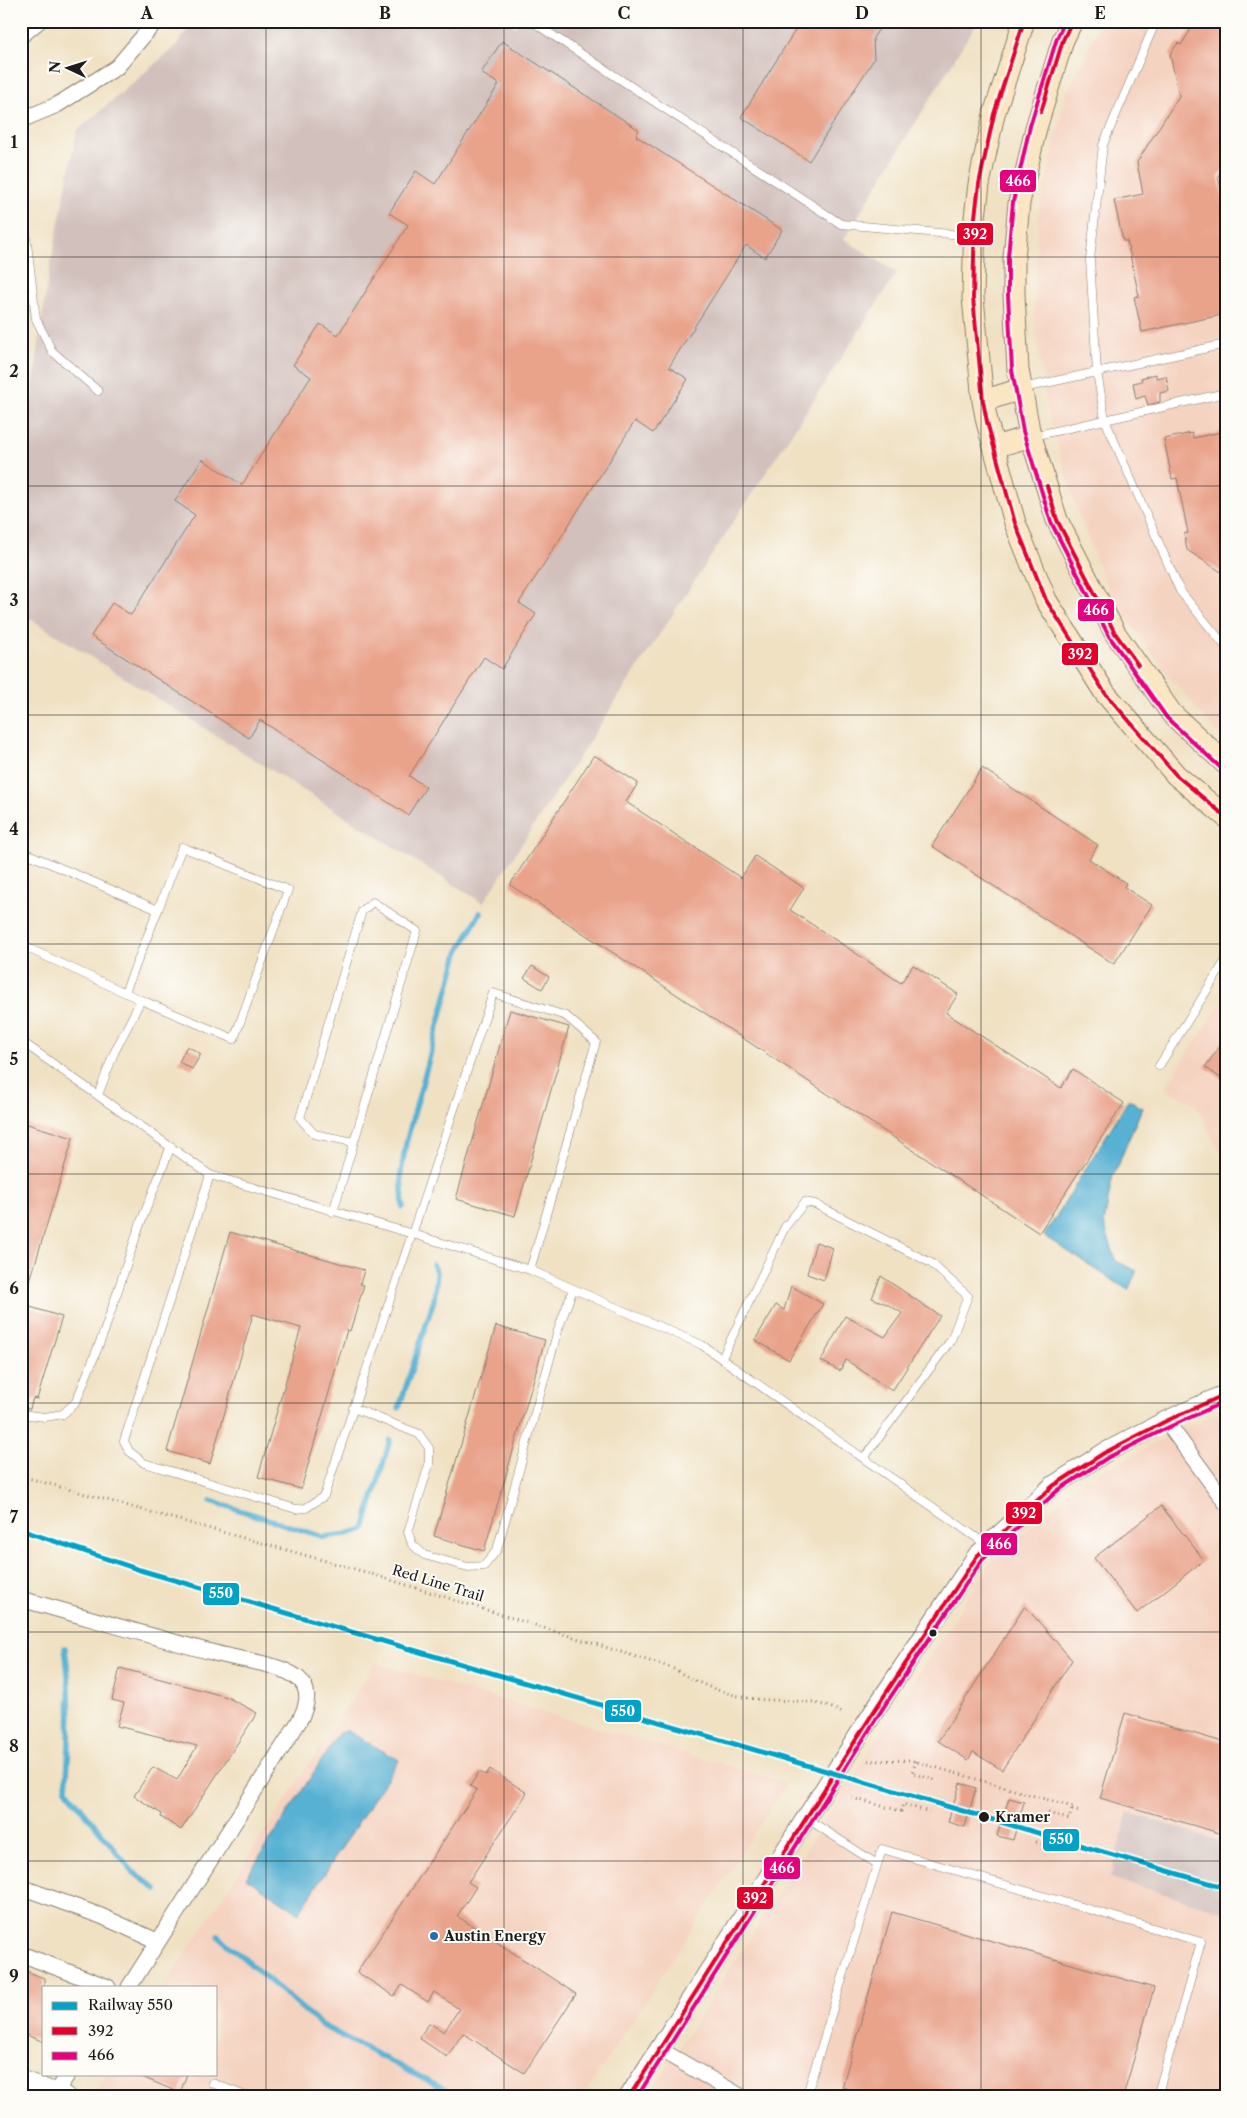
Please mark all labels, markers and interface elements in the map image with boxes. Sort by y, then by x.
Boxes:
text: A [140,3,154,23]
text: B [379,3,391,23]
text: C [618,3,630,23]
text: D [855,3,869,23]
text: E [1094,3,1106,23]
north arrow [42,42,92,92]
text: N [46,60,64,74]
text: 1 [10,132,18,152]
line badge: 466 [999,169,1037,193]
text: 466 [1005,172,1031,190]
line badge: 392 [956,222,994,246]
text: 392 [963,225,987,243]
text: 2 [9,361,19,381]
text: 3 [9,590,19,610]
line badge: 466 [1077,598,1115,622]
text: 466 [1083,601,1109,619]
line badge: 392 [1061,642,1099,666]
text: 392 [1068,645,1092,663]
text: 4 [9,819,19,839]
text: 5 [10,1049,19,1069]
text: 6 [9,1278,19,1298]
line badge: 392 [1005,1501,1043,1525]
text: 392 [1012,1504,1036,1522]
text: 7 [10,1507,19,1527]
line badge: 466 [980,1532,1018,1556]
text: 466 [986,1535,1012,1553]
street label: Red Line Trail [390,1561,486,1605]
line badge: 550 [202,1582,240,1606]
text: 550 [209,1584,233,1602]
unlabelled marker [928,1628,938,1638]
line badge: 550 [604,1699,642,1723]
text: 550 [611,1702,635,1720]
text: 8 [9,1736,19,1756]
place label: Kramer [995,1808,1050,1826]
marker: Kramer [977,1810,991,1824]
line badge: 550 [1042,1828,1080,1852]
text: 550 [1049,1830,1073,1848]
line badge: 466 [763,1856,801,1880]
text: 466 [769,1859,795,1877]
line badge: 392 [736,1886,774,1910]
text: 392 [743,1889,767,1907]
place label: Austin Energy [443,1927,546,1945]
marker: Austin Energy [428,1930,440,1942]
text: 9 [9,1966,19,1986]
legend [42,1986,218,2076]
text: Railway 550 [88,1995,173,2014]
text: 392 [88,2021,114,2040]
text: 466 [88,2045,114,2064]

